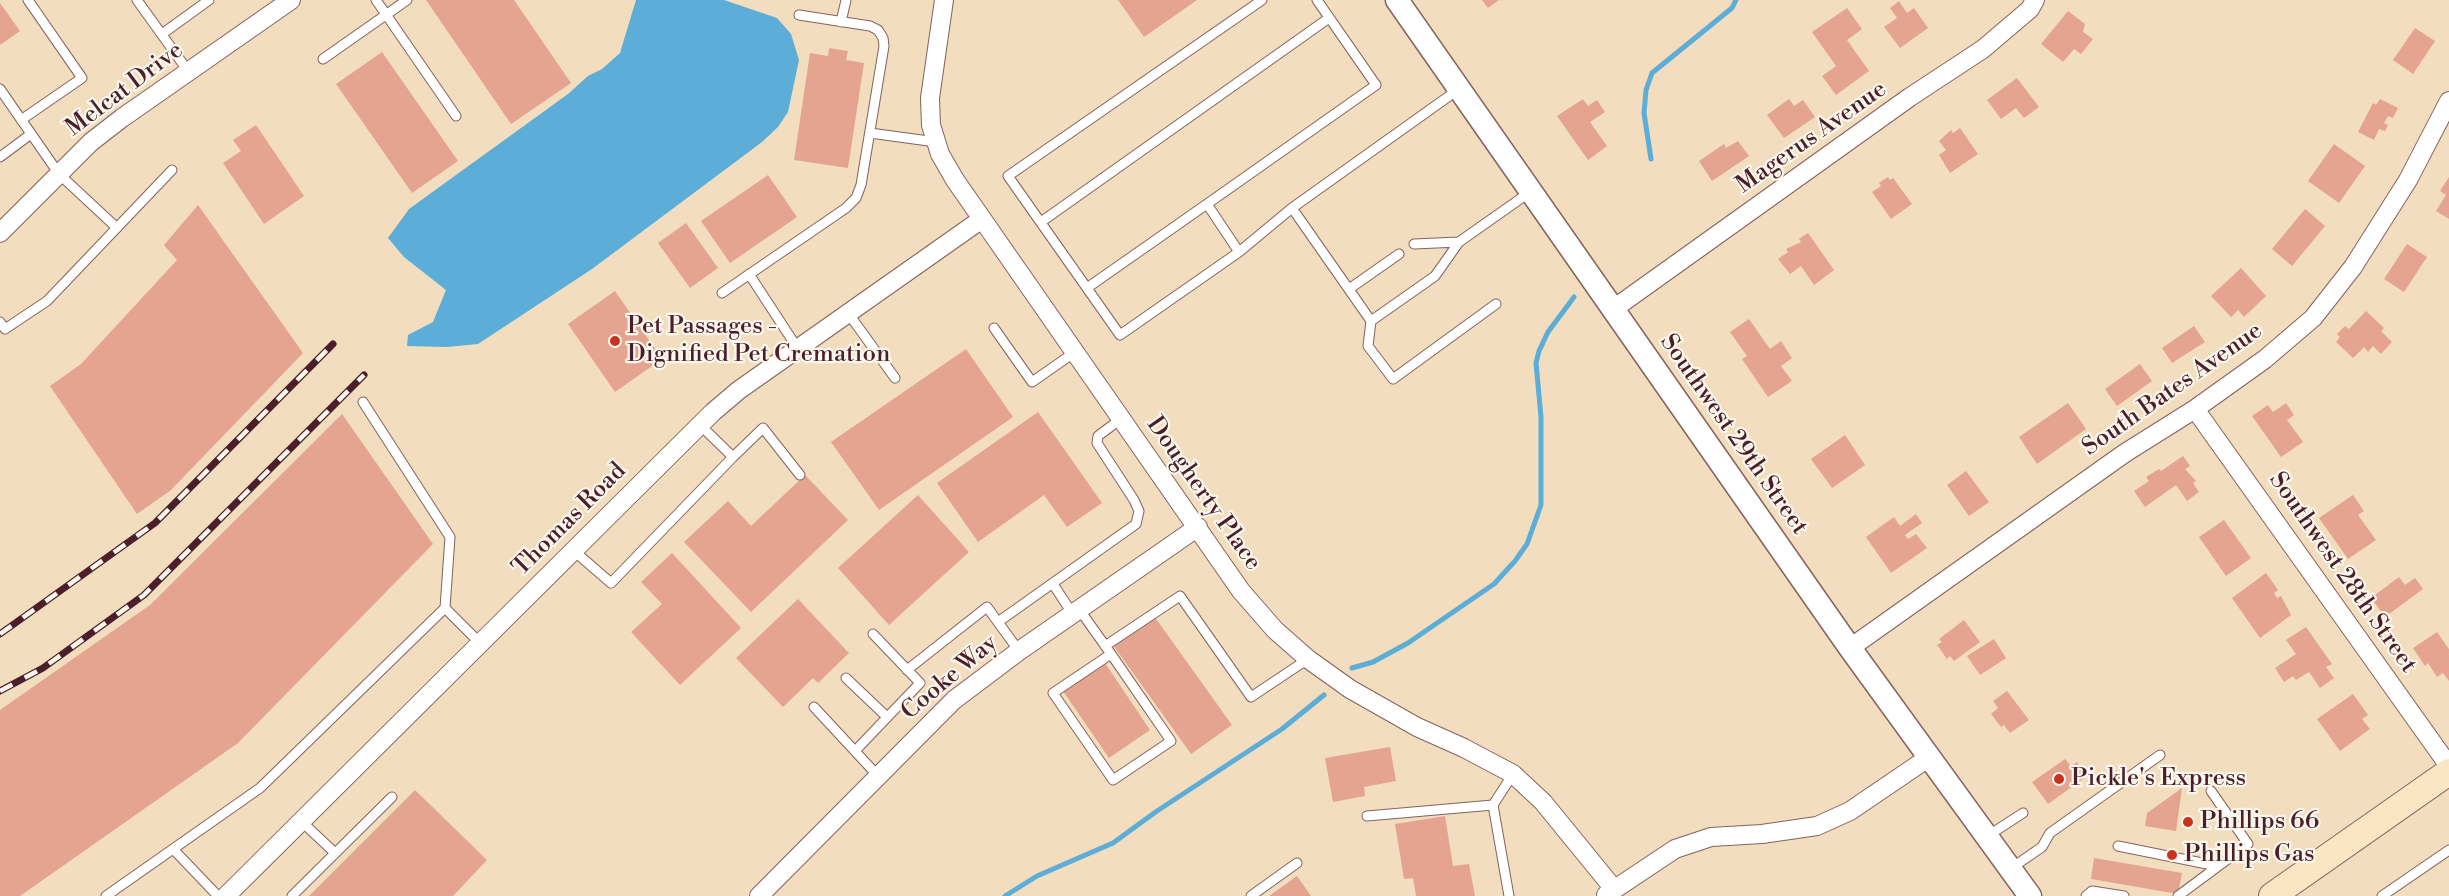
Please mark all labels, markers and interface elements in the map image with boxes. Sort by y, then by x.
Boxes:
street label: Melcat Drive [61,37,189,143]
street label: Magerus Avenue [1731,75,1893,201]
place label: Pet Passages - Dignified Pet Cremation [627,313,890,369]
street label: South Bates Avenue [2078,317,2268,463]
street label: Southwest 29th Street [1653,329,1813,541]
marker: Pet Passages - Dignified Pet Cremation [608,334,622,348]
street label: Dougherty Place [1139,412,1267,576]
street label: Thomas Road [507,457,633,583]
street label: Southwest 28th Street [2262,467,2422,679]
street label: Cooke Way [896,629,1004,727]
place label: Pickle's Express [2071,765,2246,793]
marker: Pickle's Express [2052,772,2066,786]
place label: Phillips 66 [2200,808,2319,836]
marker: Phillips 66 [2181,815,2195,829]
place label: Phillips Gas [2184,841,2314,869]
marker: Phillips Gas [2165,848,2179,862]

